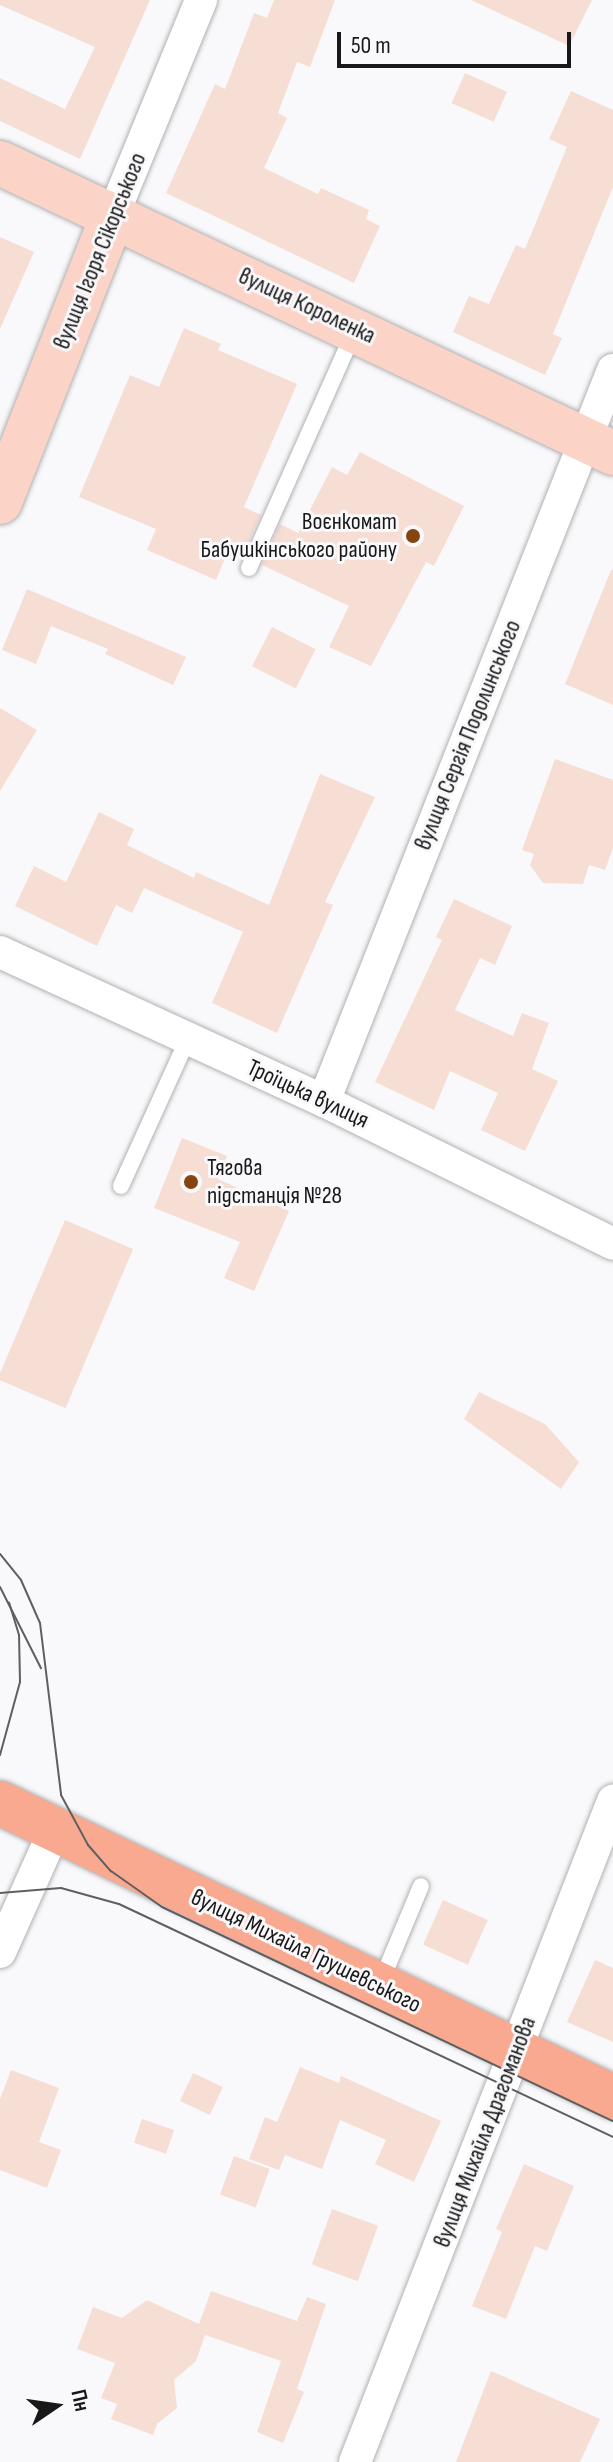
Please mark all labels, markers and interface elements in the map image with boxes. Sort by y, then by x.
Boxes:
scale bar [341,16,575,66]
text: 50 m [351,31,391,60]
street label: вулиця Ігоря Сікорського [47,149,153,353]
street label: вулиця Короленка [234,262,380,350]
place label: Воєнкомат Бабушкінського району [201,508,397,564]
marker: Воєнкомат Бабушкінського району [404,527,422,545]
street label: вулиця Сергія Подолинського [409,616,527,854]
street label: Троїцька вулиця [243,1053,373,1135]
place label: Тягова пiдстанцiя №28 [207,1154,342,1210]
marker: Тягова пiдстанцiя №28 [182,1173,200,1191]
street label: вулиця Михайла Грушевського [186,1883,426,2019]
street label: вулиця Михайла Драгоманова [428,2013,542,2251]
north arrow [16,2366,96,2446]
text: Пн [64,2387,95,2414]

